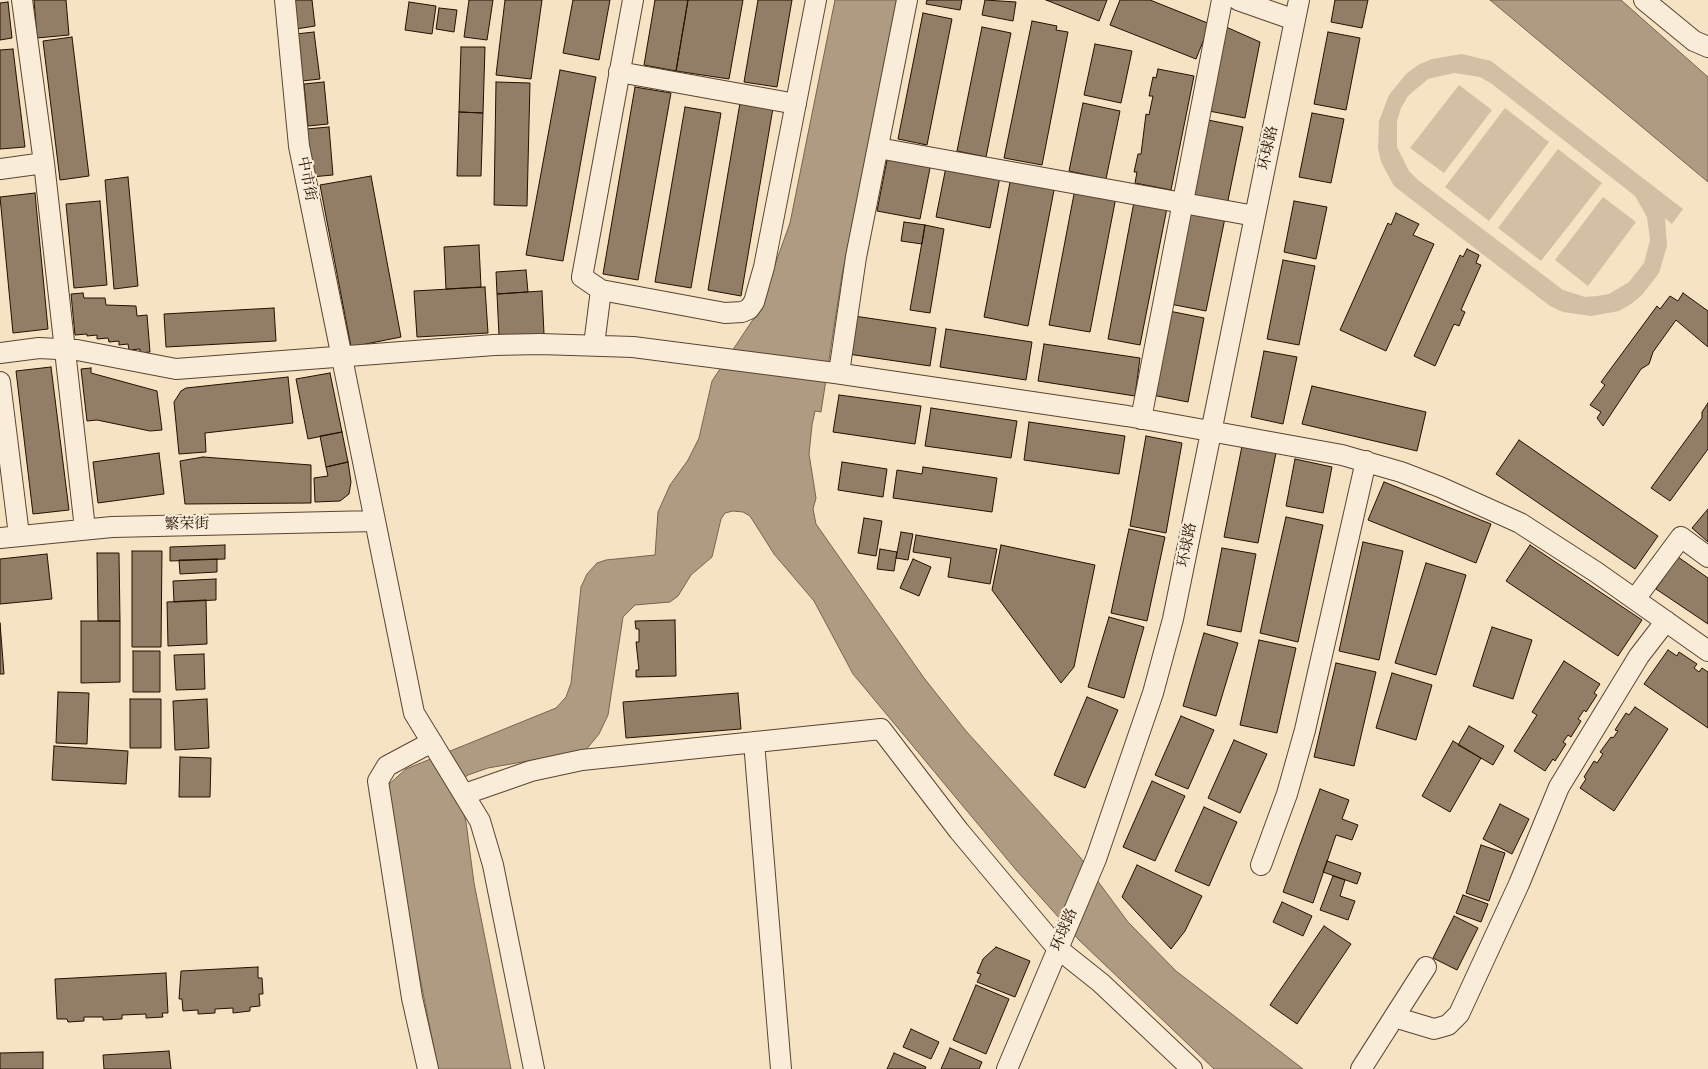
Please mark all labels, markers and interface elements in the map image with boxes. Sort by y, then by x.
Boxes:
street label: 环球路 [1256,124,1282,172]
street label: 中市街 [293,155,319,203]
street label: 繁荣街 [164,516,210,534]
street label: 环球路 [1175,521,1201,569]
street label: 环球路 [1048,906,1082,954]

